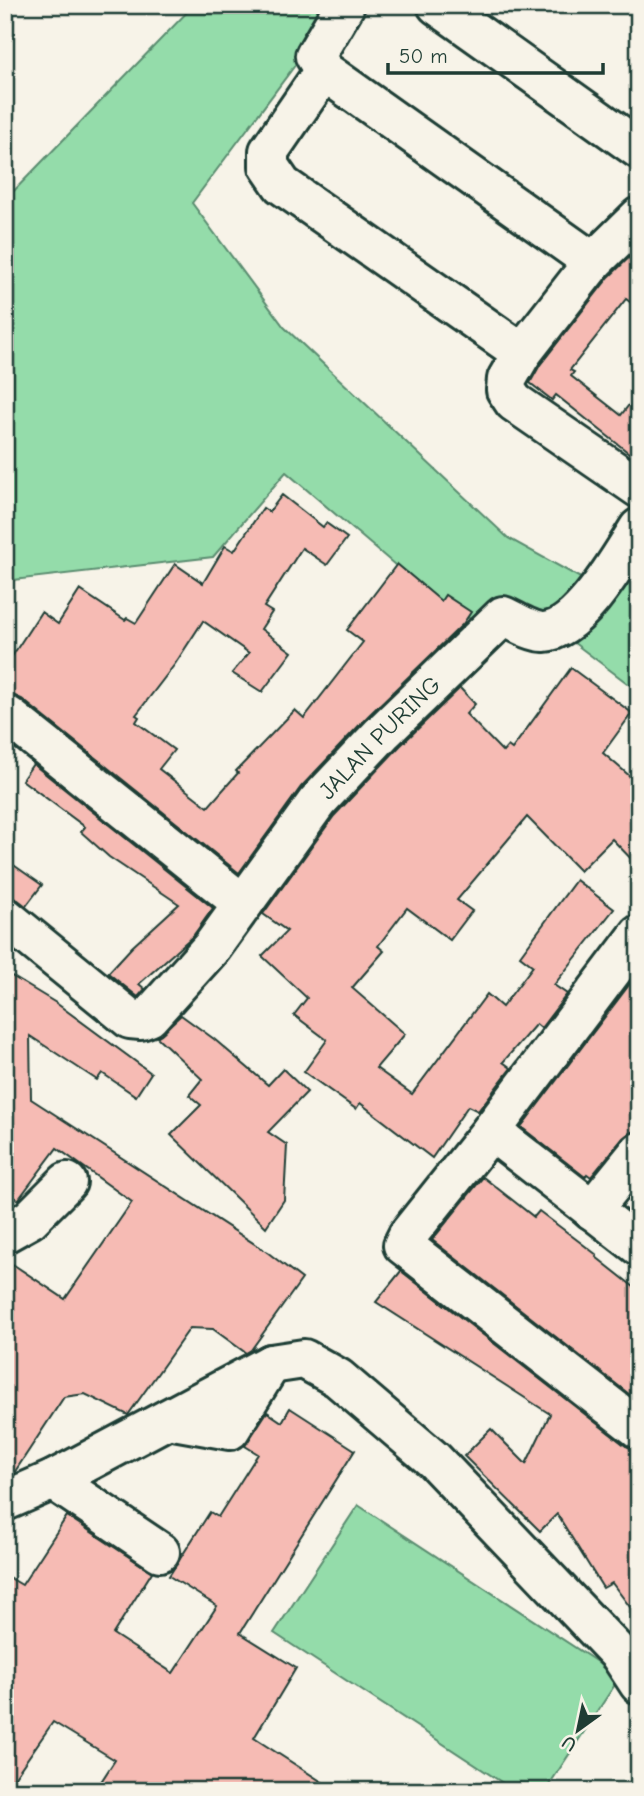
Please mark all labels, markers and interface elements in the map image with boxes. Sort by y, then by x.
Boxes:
scale bar [388,32,604,76]
text: 50 m [399,44,448,68]
street label: JALAN PURING [313,670,446,805]
north arrow [542,1694,612,1764]
text: U [558,1731,581,1756]

